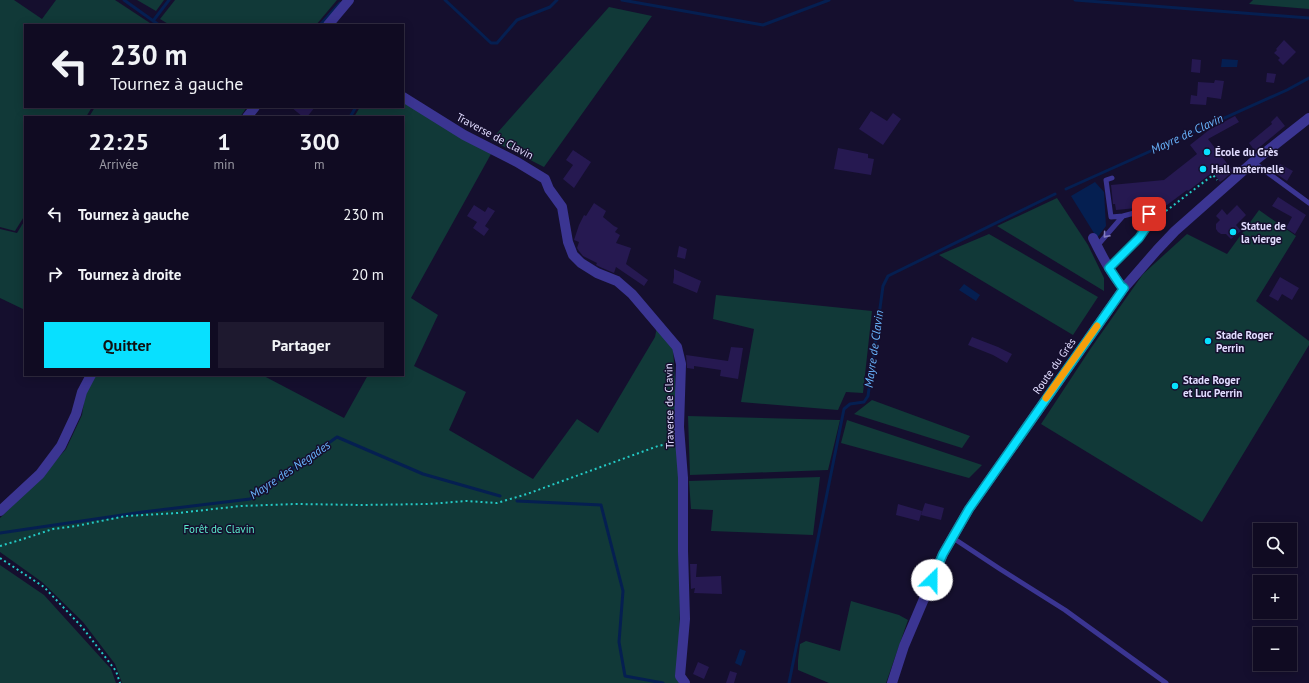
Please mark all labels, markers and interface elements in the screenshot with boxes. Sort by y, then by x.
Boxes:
text: 230 m [110,36,187,73]
icon: left [44,40,96,92]
text: Tournez à gauche [110,72,243,95]
street label: Traverse de Clavin [454,110,536,162]
water label: Mayre de Clavin [1148,110,1225,157]
text: 22:25 [88,126,149,157]
text: 1 [217,126,231,157]
text: 300 [299,126,340,157]
place label: École du Grès [1215,145,1278,159]
marker: École du Grès [1202,147,1212,157]
text: Arrivée [99,156,138,173]
text: min [213,156,235,173]
text: m [314,156,325,173]
place label: Hall maternelle [1211,162,1284,176]
marker: Hall maternelle [1198,164,1208,174]
pin [1132,197,1166,231]
icon: left [44,203,66,225]
icon: arrive [1138,203,1160,225]
text: Tournez à gauche [78,205,189,224]
text: 230 m [343,205,384,224]
place label: Statue de la vierge [1241,219,1286,246]
marker: Statue de la vierge [1228,227,1238,237]
one-way arrow [1103,231,1110,238]
icon: right [44,263,66,285]
text: Tournez à droite [78,265,181,284]
text: 20 m [351,265,384,284]
water label: Mayre de Clavin [861,309,886,389]
button: Quitter [44,322,210,368]
button: Partager [218,322,384,368]
place label: Stade Roger Perrin [1216,328,1273,355]
street label: Route du Grès [1029,335,1079,397]
marker: Stade Roger Perrin [1203,336,1213,346]
street label: Traverse de Clavin [661,363,677,449]
place label: Stade Roger et Luc Perrin [1183,373,1242,400]
marker: Stade Roger et Luc Perrin [1170,381,1180,391]
water label: Mayre des Negades [247,437,333,502]
park label: Forêt de Clavin [183,522,255,536]
map controls [1253,523,1297,671]
button: search [1253,523,1297,567]
position arrow [911,559,953,601]
button: + [1253,575,1297,619]
button: − [1253,627,1297,671]

